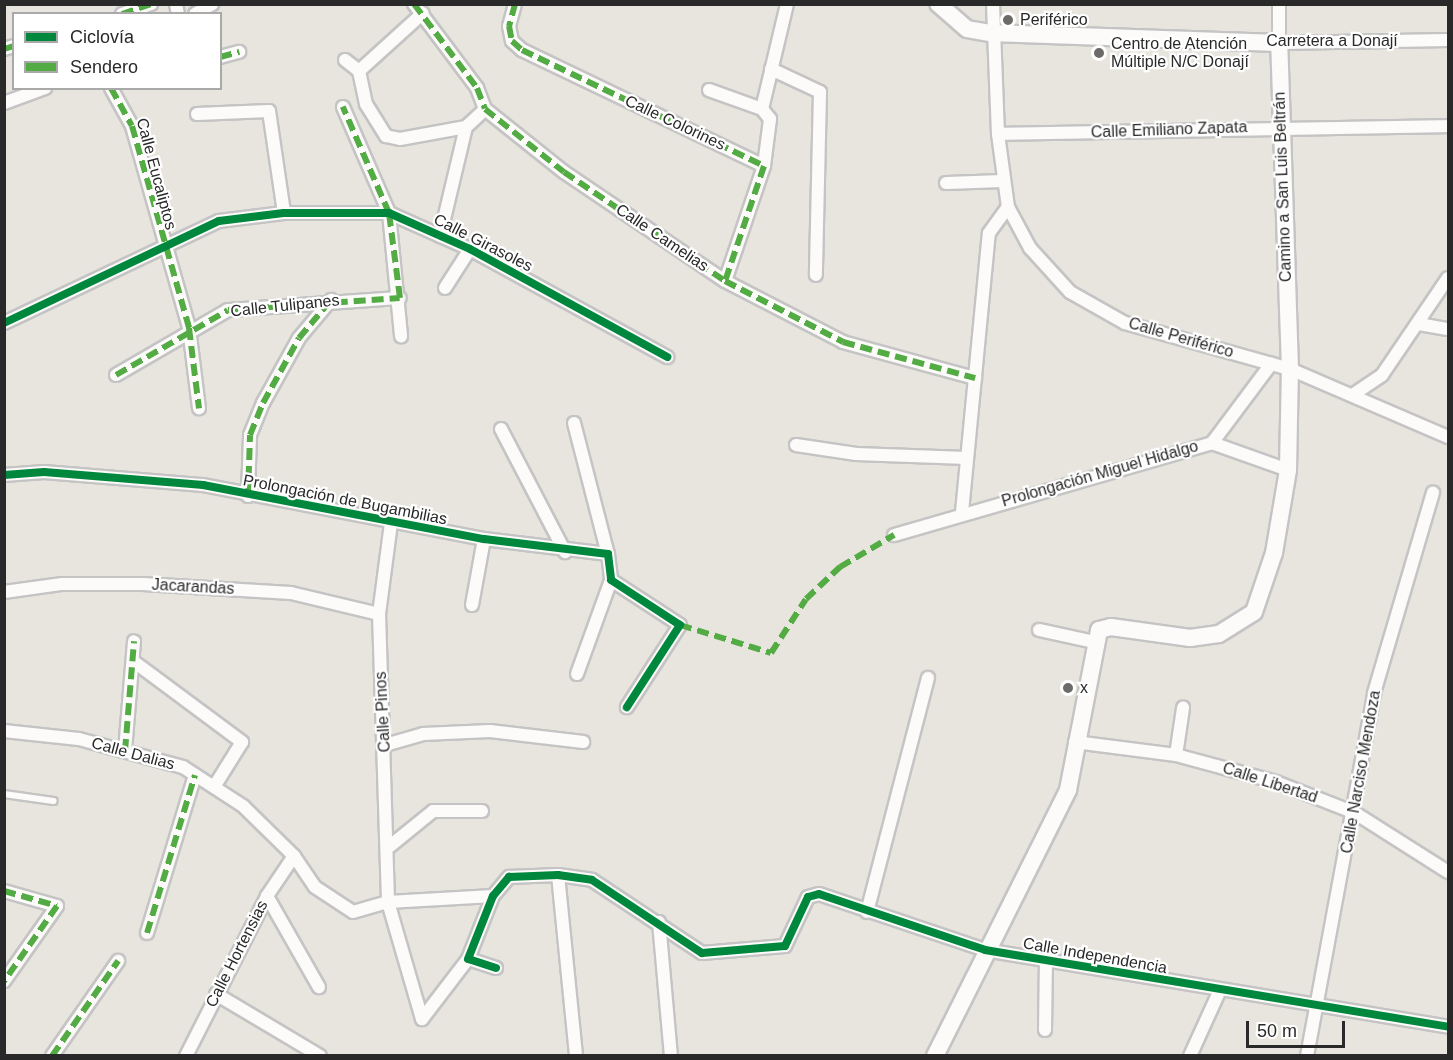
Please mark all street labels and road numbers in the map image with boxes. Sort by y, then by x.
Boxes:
street label: Carretera a Donají [1266,31,1398,51]
street label: Calle Colorines [622,91,728,155]
street label: Camino a San Luis Beltrán [1270,92,1296,282]
street label: Calle Eucaliptos [132,116,180,232]
street label: Calle Emiliano Zapata [1090,118,1248,142]
street label: Calle Camelias [612,200,712,276]
street label: Calle Girasoles [430,210,536,276]
street label: Calle Tulipanes [229,291,341,321]
street label: Calle Periférico [1126,314,1236,362]
street label: Prolongación Miguel Hidalgo [999,437,1201,511]
street label: Prolongación de Bugambilias [241,471,449,529]
street label: Jacarandas [151,575,235,599]
street label: Calle Pinos [371,671,395,753]
street label: Calle Narciso Mendoza [1337,689,1385,855]
street label: Calle Dalias [89,734,177,774]
street label: Calle Libertad [1220,759,1320,807]
street label: Calle Hortensias [202,897,272,1011]
street label: Calle Independencia [1021,934,1169,978]

